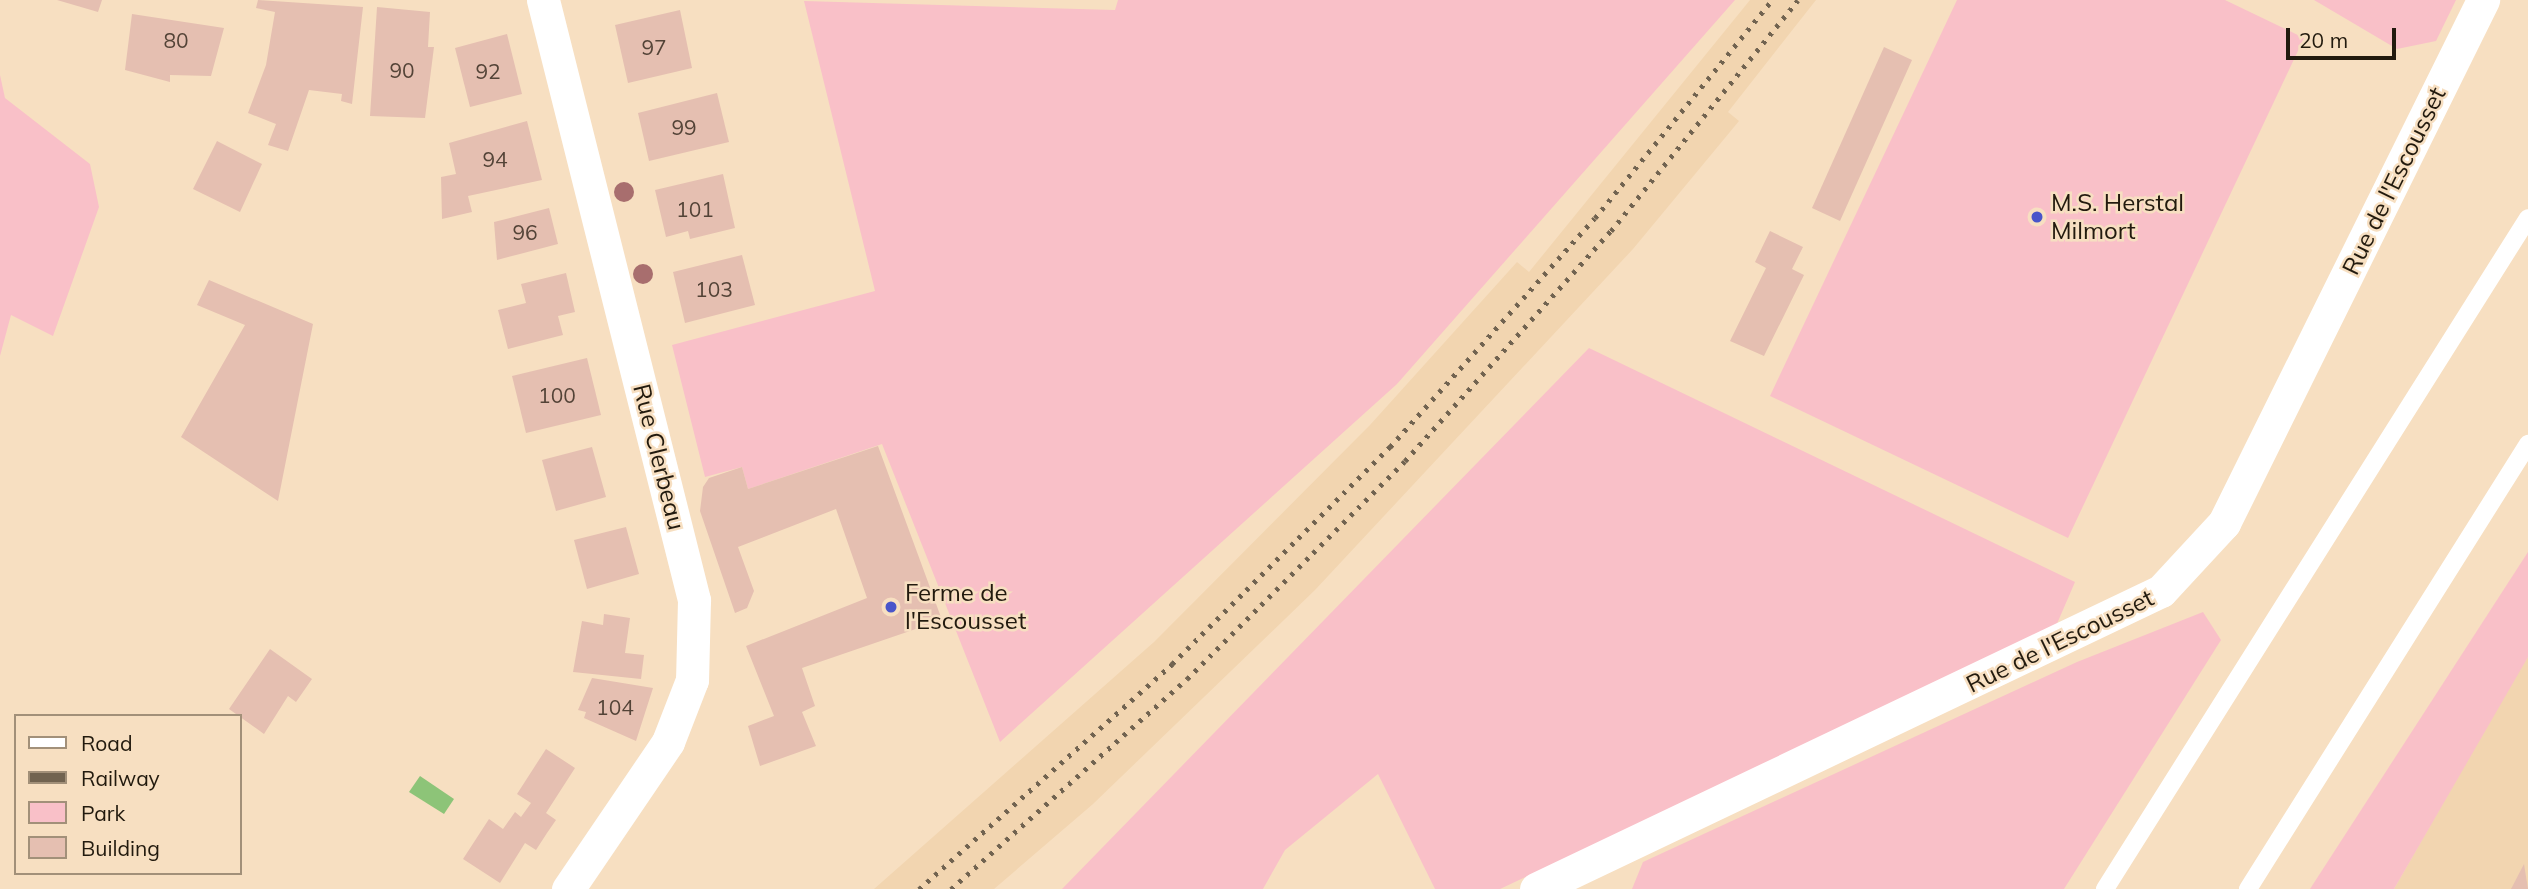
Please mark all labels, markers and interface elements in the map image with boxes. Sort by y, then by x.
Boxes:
scale bar [2290,14,2400,58]
house number: 80 [163,27,189,53]
text: 20 m [2299,27,2348,53]
house number: 97 [641,34,667,60]
house number: 90 [389,57,415,83]
house number: 92 [475,58,501,84]
street label: Rue de l'Escousset [2336,83,2452,279]
house number: 99 [671,114,697,140]
house number: 94 [482,146,508,172]
place label: M.S. Herstal Milmort [2051,189,2184,245]
house number: 101 [676,196,714,222]
marker: M.S. Herstal Milmort [2029,209,2045,225]
house number: 96 [512,219,538,245]
house number: 103 [695,276,733,302]
street label: Rue Clerbeau [627,381,691,533]
house number: 100 [538,382,576,408]
place label: Ferme de l'Escousset [905,579,1026,635]
street label: Rue de l'Escousset [1962,583,2158,699]
marker: Ferme de l'Escousset [883,599,899,615]
house number: 104 [596,694,634,720]
legend [14,714,242,875]
text: Road [81,730,132,756]
text: Railway [81,765,160,791]
text: Park [81,800,125,826]
text: Building [81,835,160,861]

